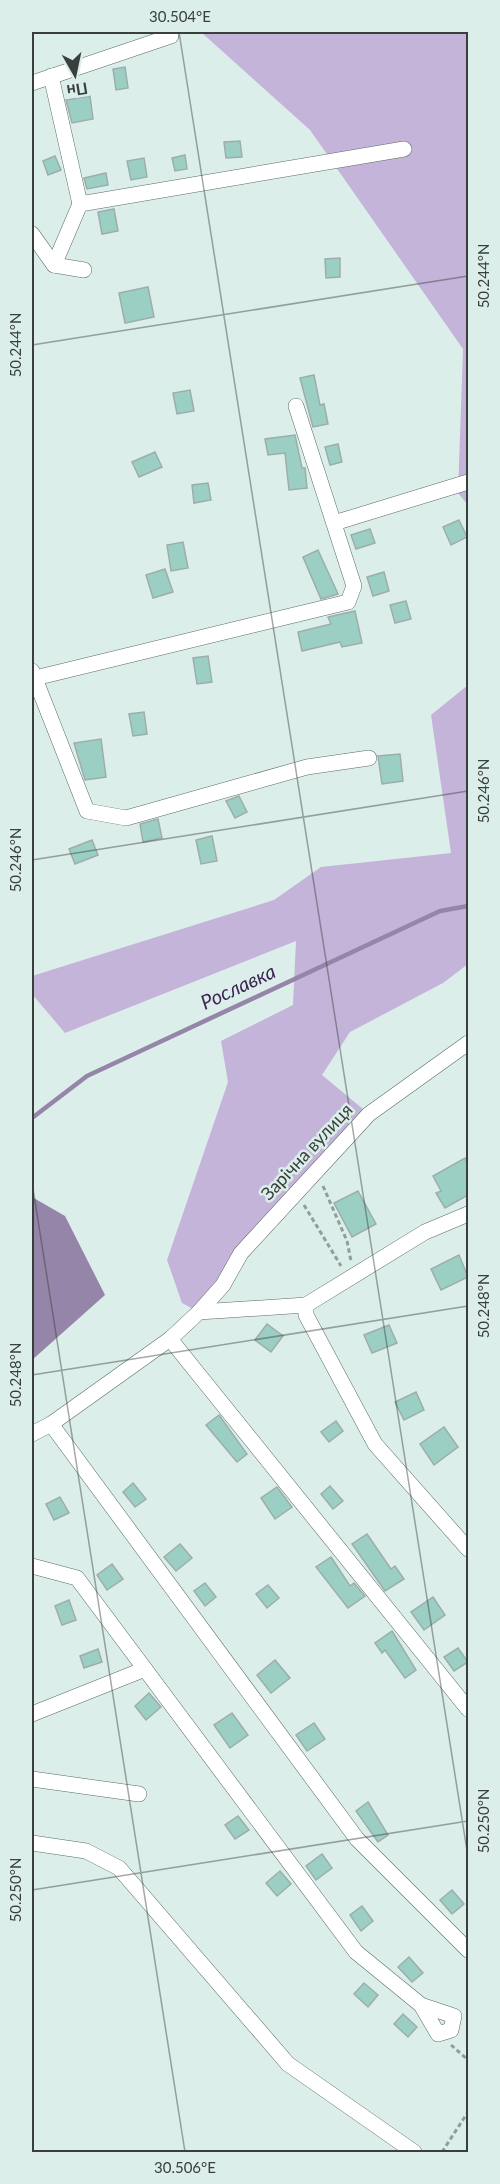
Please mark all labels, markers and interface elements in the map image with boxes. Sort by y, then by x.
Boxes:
text: 30.504°E [149,7,211,25]
north arrow [45,45,105,105]
text: Пн [66,79,89,101]
text: 50.244°N [474,244,492,308]
text: 50.244°N [6,313,24,377]
text: 50.246°N [474,759,492,823]
text: 50.246°N [6,828,24,892]
water label: Рославка [196,958,279,1014]
street label: Зарічна вулиця [256,1098,357,1204]
text: 50.248°N [474,1274,492,1338]
text: 50.248°N [6,1343,24,1407]
text: 50.250°N [474,1789,492,1853]
text: 50.250°N [6,1858,24,1922]
text: 30.506°E [154,2158,216,2176]

